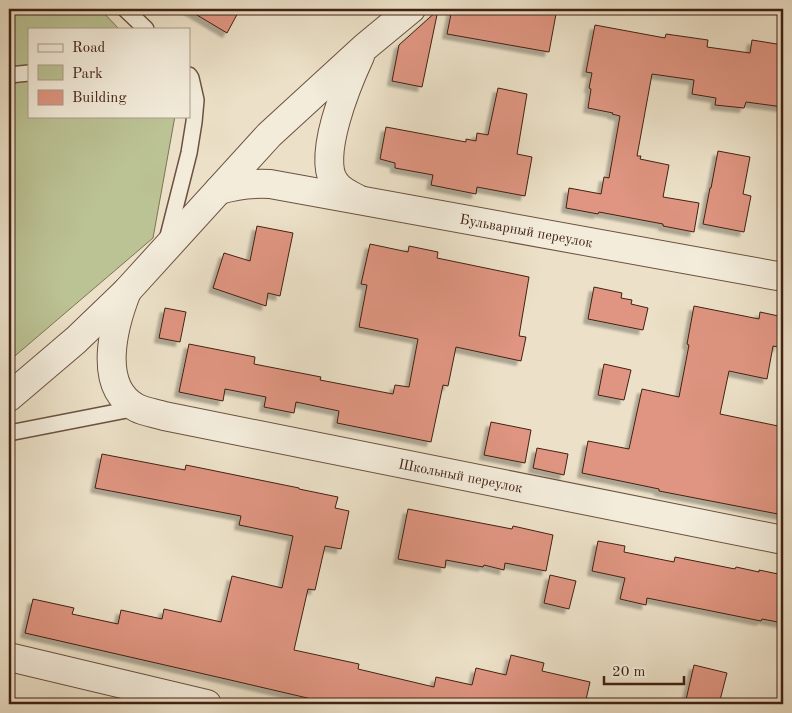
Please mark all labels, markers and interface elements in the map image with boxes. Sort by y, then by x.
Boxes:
legend [28,28,190,118]
text: Road [72,41,106,56]
text: Park [72,67,103,82]
text: Building [72,91,127,106]
street label: Бульварный переулок [458,213,594,250]
street label: Школьный переулок [397,457,524,496]
scale bar [604,653,684,685]
text: 20 m [612,665,646,680]

